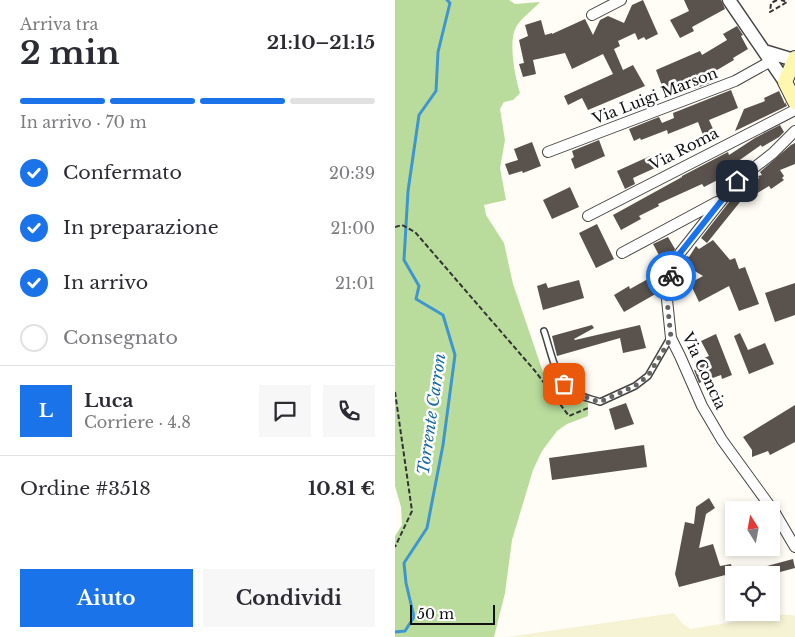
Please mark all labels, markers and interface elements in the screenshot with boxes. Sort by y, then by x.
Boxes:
text: Arriva tra [20,14,98,34]
text: 21:10–21:15 [267,31,375,54]
text: 2 min [20,33,120,73]
street label: Via Luigi Marson [589,63,720,128]
text: In arrivo · 70 m [20,112,147,132]
street label: Via Roma [645,123,722,175]
icon: check [20,159,48,187]
pin [716,160,758,202]
text: Confermato [63,161,182,184]
text: 20:39 [329,163,375,183]
icon: home [723,167,751,195]
icon: check [20,214,48,242]
text: In preparazione [63,216,219,239]
text: 21:00 [331,218,375,238]
courier [646,251,696,301]
icon: bike [657,262,685,290]
icon: check [20,269,48,297]
text: In arrivo [63,271,148,294]
text: 21:01 [335,273,375,293]
text: Consegnato [63,326,178,349]
street label: Via Concia [678,328,731,413]
water label: Torrente Carron [413,352,449,476]
pin [543,363,585,405]
icon: bag [550,370,578,398]
button: chat [259,385,311,437]
button: phone [323,385,375,437]
text: Luca [84,389,133,412]
text: L [39,399,53,422]
text: Corriere · 4.8 [84,412,191,432]
text: Ordine #3518 [20,477,151,500]
text: 10.81 € [308,477,375,500]
north arrow [725,501,780,556]
map controls [725,501,780,621]
button: locate [725,566,780,621]
button: Aiuto [20,569,193,627]
button: Condividi [203,569,375,627]
scale bar [410,602,495,625]
text: 50 m [417,605,454,623]

